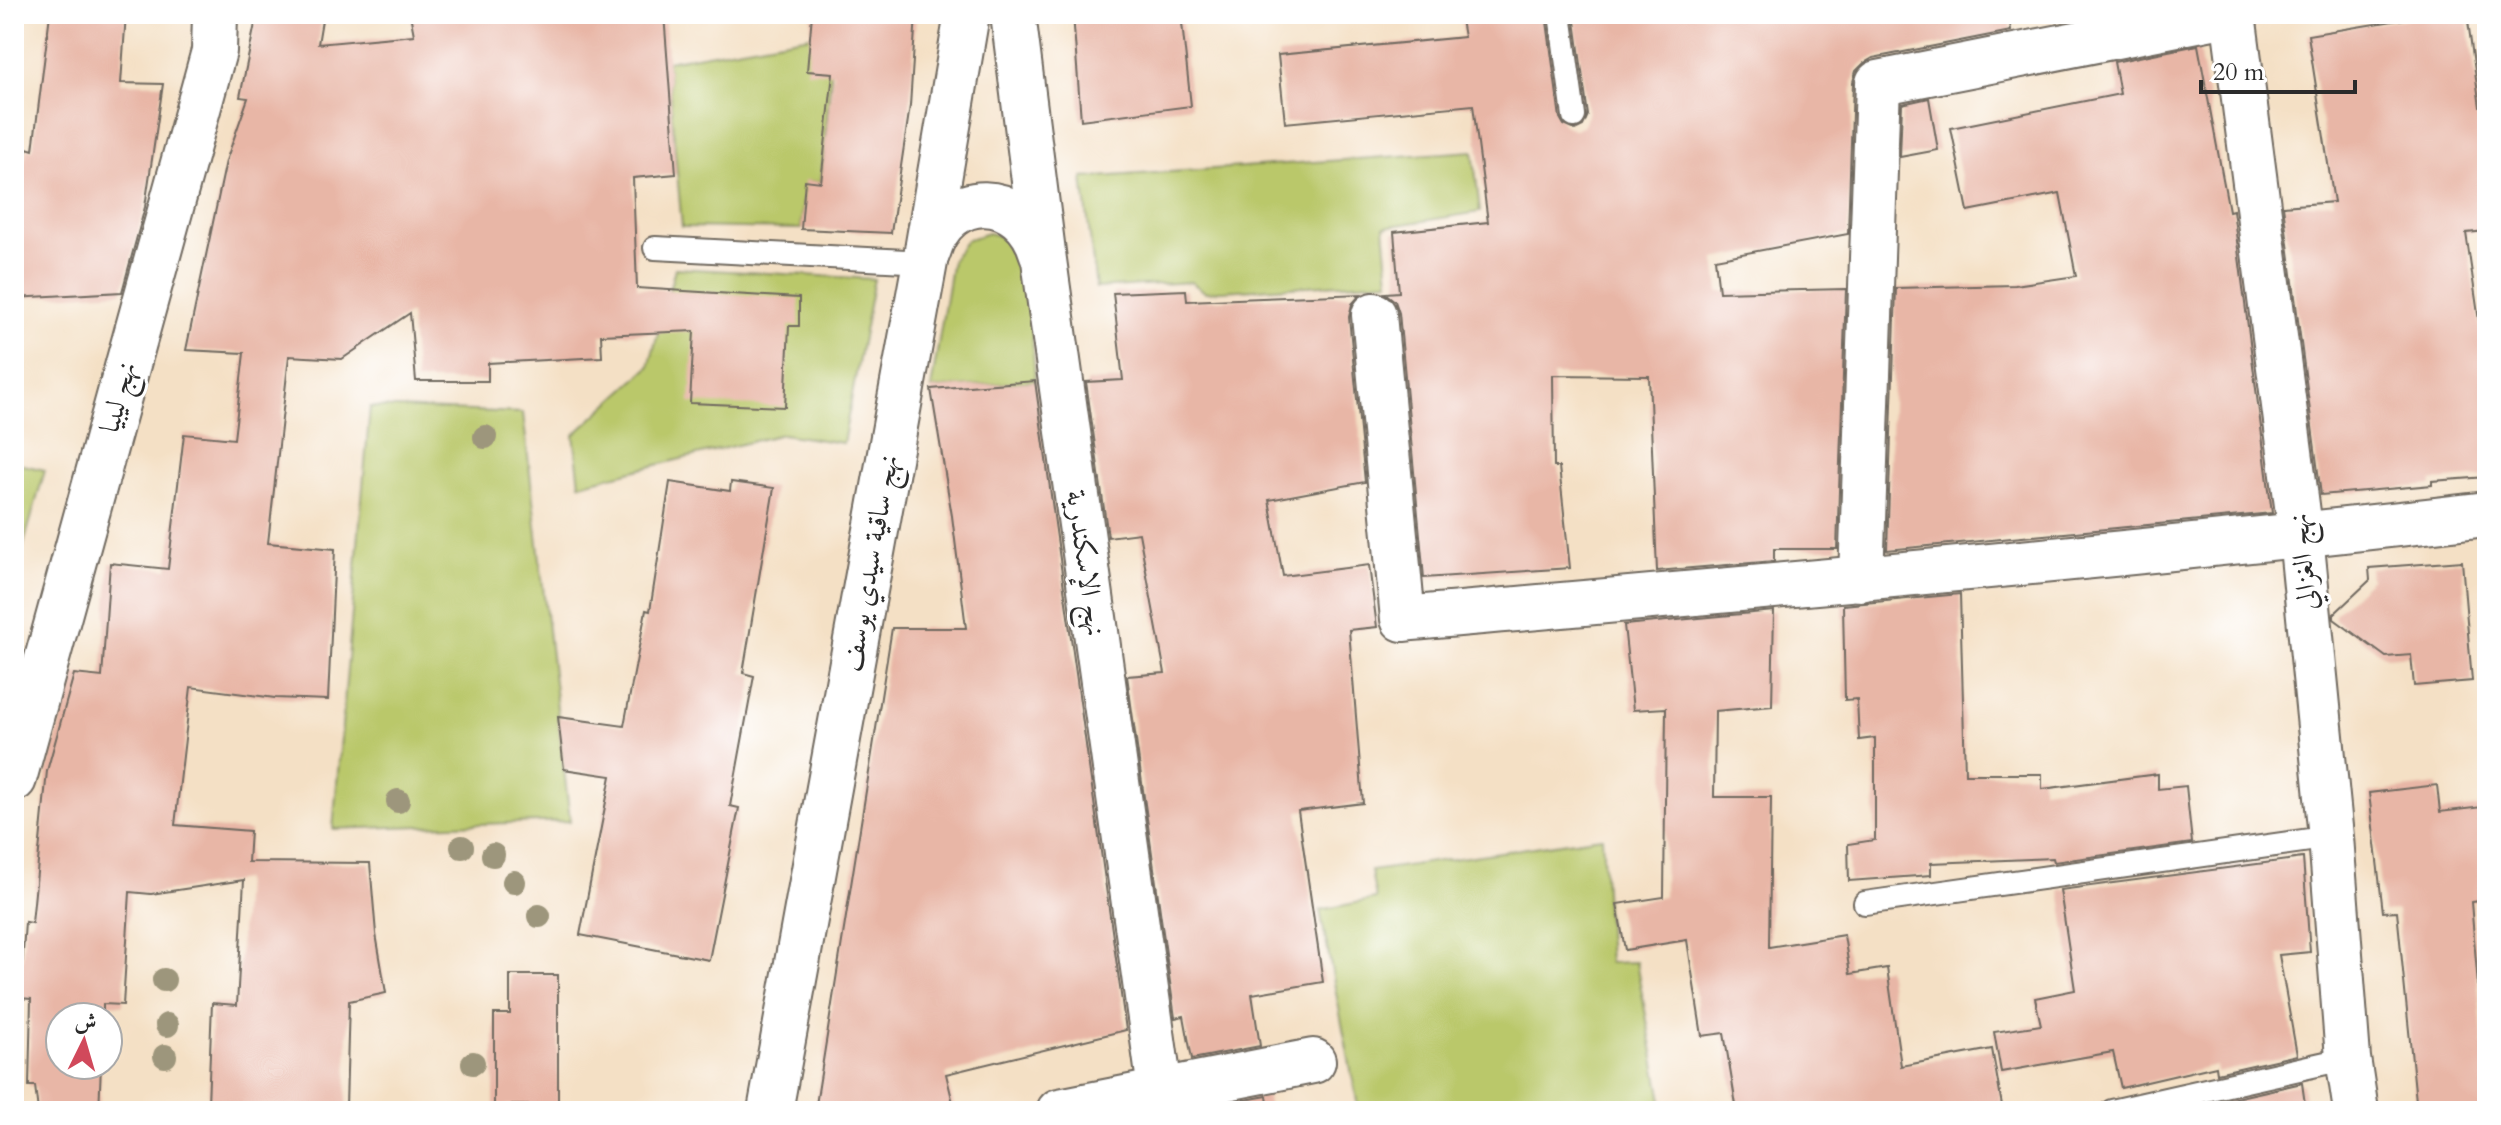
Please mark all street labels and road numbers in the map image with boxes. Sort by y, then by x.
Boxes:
street label: نهج ليبيا [90,357,151,438]
street label: نهج ساقية سيدي يوسف [832,452,913,675]
street label: نهج الإسكندرية [1052,487,1115,639]
street label: نهج الغزالي [2279,511,2332,612]

